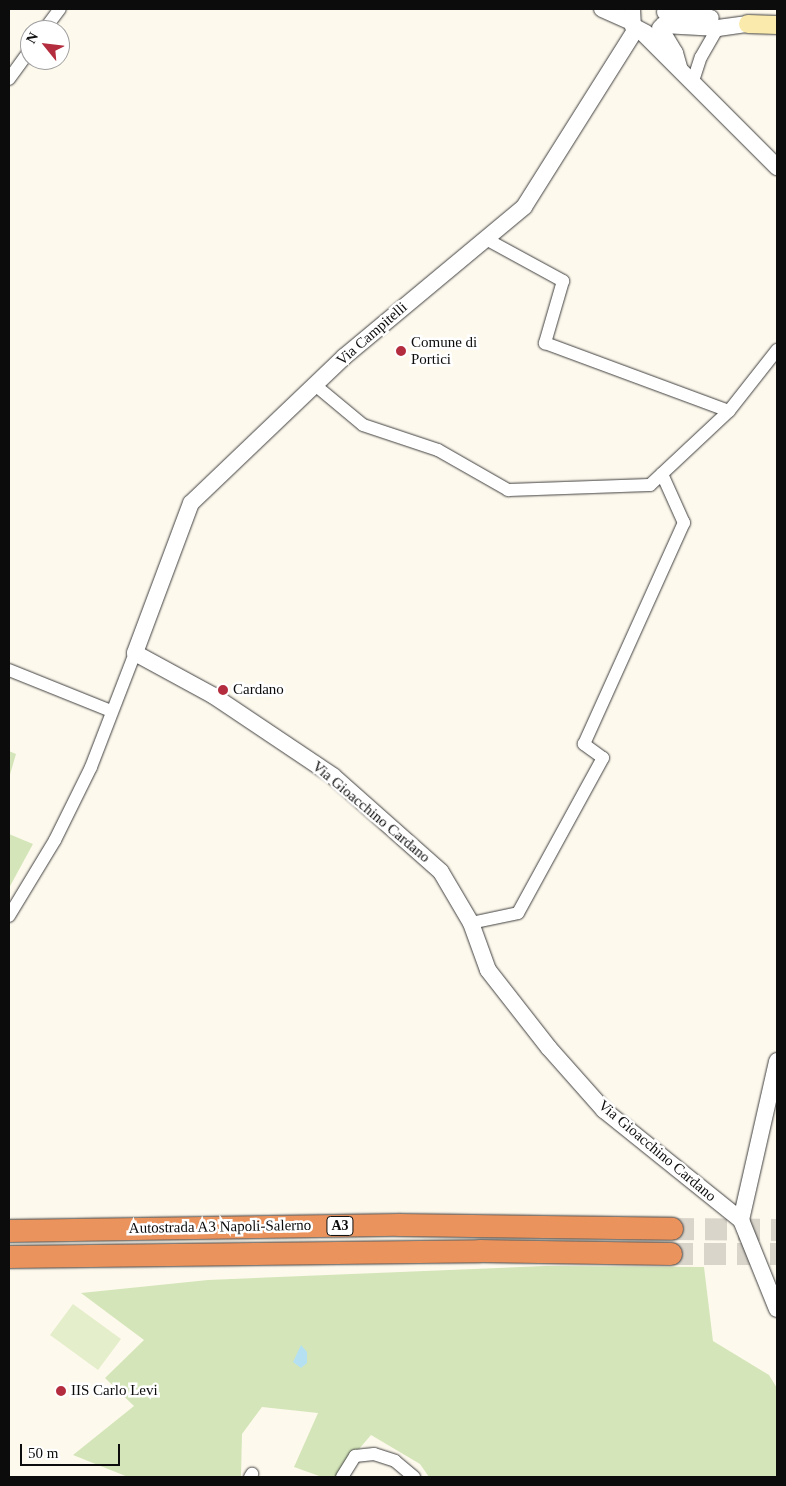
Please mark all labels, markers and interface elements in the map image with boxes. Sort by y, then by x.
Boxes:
north arrow [20,20,70,70]
text: N [23,30,41,46]
street label: Via Campitelli [333,298,411,370]
place label: Comune di Portici [411,333,477,368]
marker: Comune di Portici [395,345,407,357]
place label: Cardano [233,681,284,699]
marker: Cardano [217,684,229,696]
street label: Via Gioacchino Cardano [308,757,434,867]
street label: Via Gioacchino Cardano [594,1096,720,1206]
road number: A3 [326,1214,354,1238]
street label: Autostrada A3 Napoli-Salerno [128,1216,312,1238]
place label: IIS Carlo Levi [71,1382,158,1400]
marker: IIS Carlo Levi [55,1385,67,1397]
scale bar [22,1434,122,1466]
text: 50 m [28,1445,58,1461]

